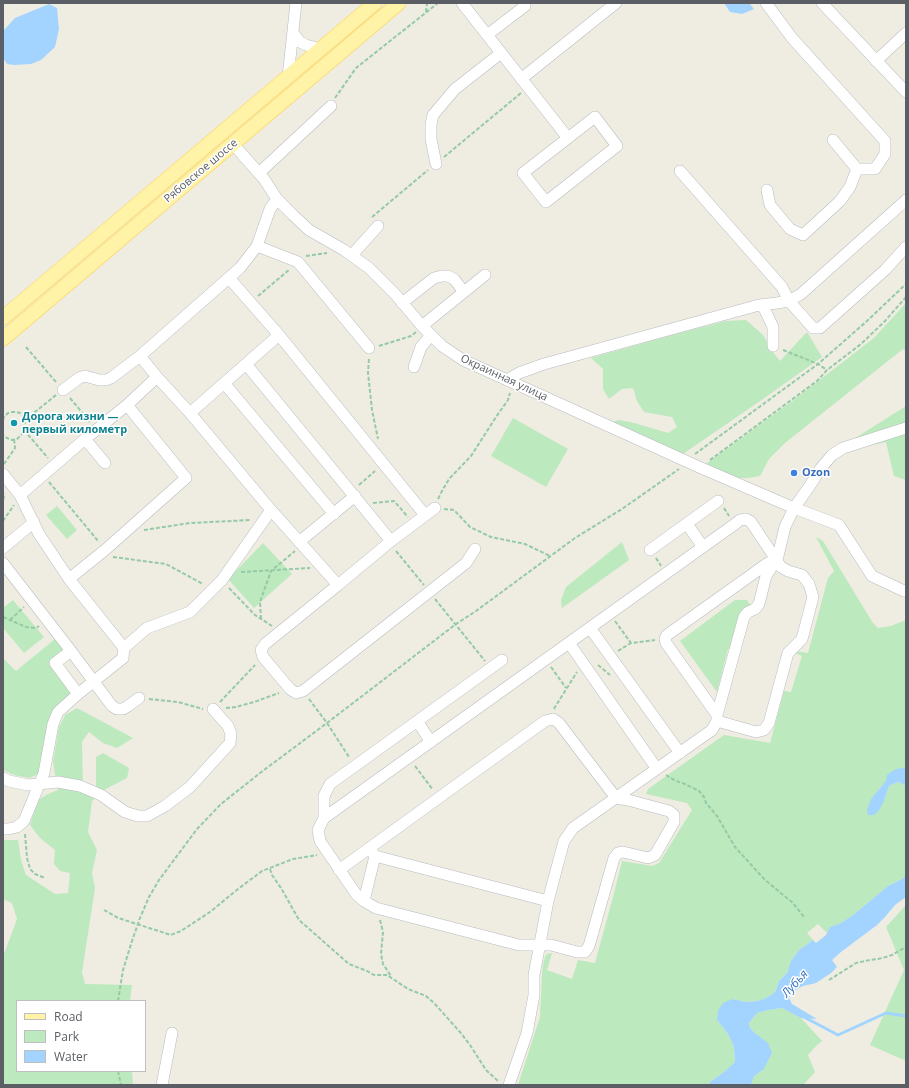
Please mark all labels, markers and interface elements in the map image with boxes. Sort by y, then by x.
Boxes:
street label: Рябовское шоссе [162,136,240,206]
street label: Окраинная улица [458,352,550,404]
place label: Дорога жизни — первый километр [22,410,127,436]
marker: Дорога жизни — первый километр [9,418,19,428]
place label: Ozon [802,466,830,480]
marker: Ozon [789,468,799,478]
water label: Лубья [779,967,811,1001]
legend [16,1000,146,1072]
text: Road [54,1008,83,1025]
text: Park [54,1028,79,1045]
text: Water [54,1048,88,1065]

